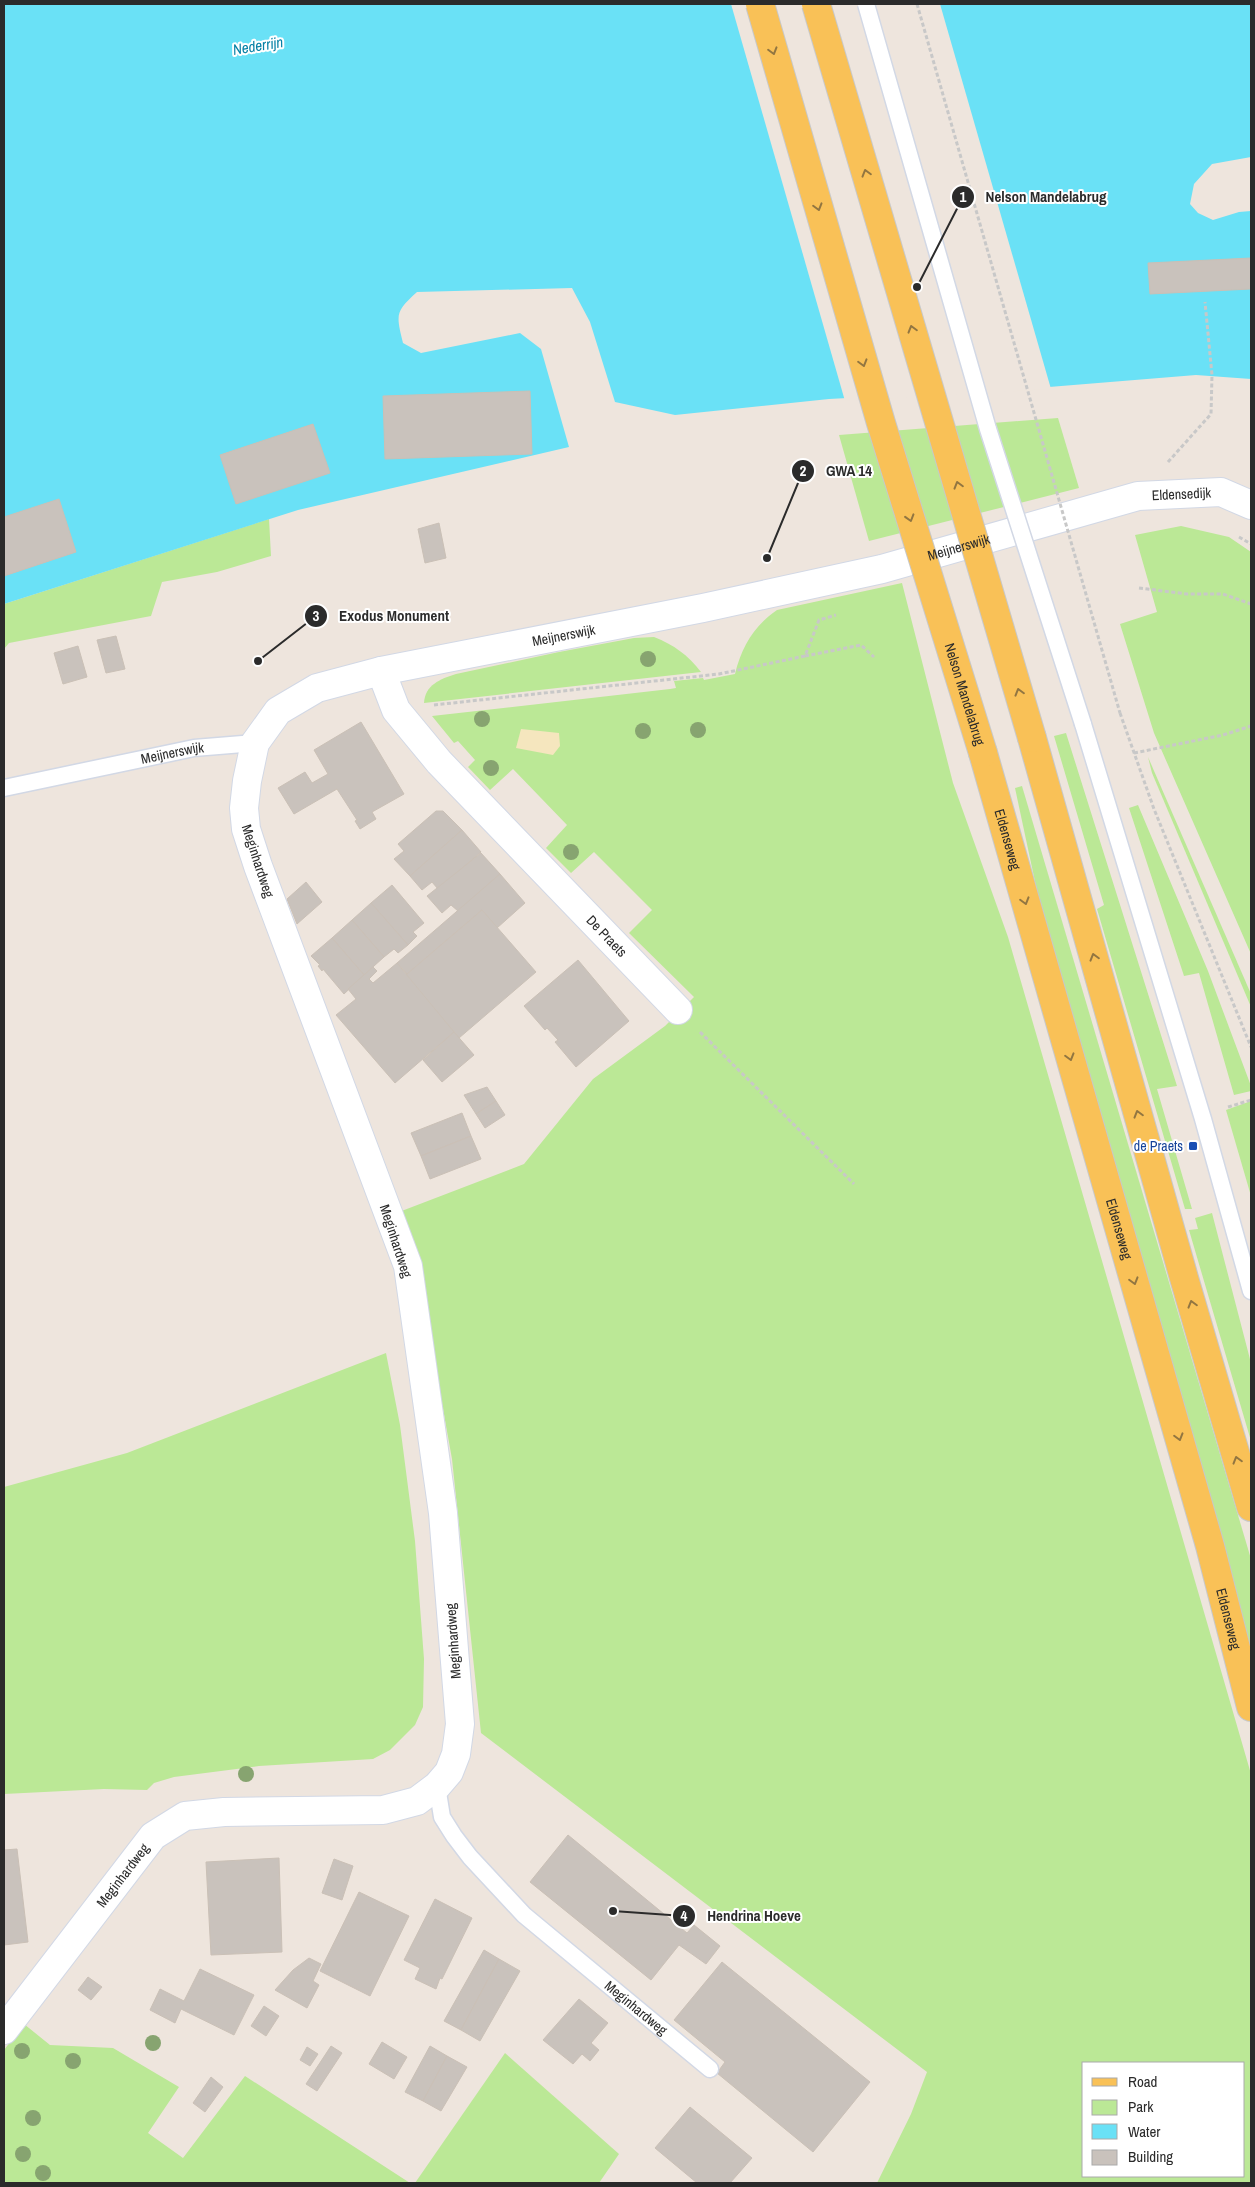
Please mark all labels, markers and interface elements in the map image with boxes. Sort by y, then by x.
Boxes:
water label: Nederrijn [231,31,285,60]
one-way arrow [768,46,778,54]
one-way arrow [862,170,872,178]
callout: Nelson Mandelabrug [950,182,1116,212]
text: 1 [960,186,967,207]
text: Nelson Mandelabrug [986,186,1107,207]
one-way arrow [813,202,823,210]
one-way arrow [908,326,918,334]
one-way arrow [858,358,868,366]
callout: GWA 14 [791,456,882,486]
text: 2 [800,460,807,481]
text: GWA 14 [826,460,872,481]
one-way arrow [954,482,964,490]
street label: Eldensedijk [1151,483,1212,504]
one-way arrow [905,514,915,522]
street label: Meijnerswijk [925,530,992,565]
callout: Exodus Monument [304,601,459,631]
text: 3 [313,605,320,626]
text: Exodus Monument [339,605,449,626]
street label: Meijnerswijk [530,620,597,650]
street label: Nelson Mandelabrug [941,641,989,748]
one-way arrow [1014,688,1024,696]
street label: Meijnerswijk [139,738,205,768]
street label: Eldenseweg [990,807,1025,873]
street label: Meginhardweg [238,822,278,900]
one-way arrow [1020,896,1030,904]
street label: De Praets [583,911,631,961]
one-way arrow [1089,953,1100,962]
one-way arrow [1064,1053,1075,1061]
one-way arrow [1133,1110,1143,1118]
place label: de Praets [1134,1137,1183,1155]
marker: de Praets [1187,1140,1199,1152]
street label: Eldenseweg [1102,1196,1137,1262]
street label: Meginhardweg [376,1202,416,1280]
one-way arrow [1129,1276,1139,1284]
one-way arrow [1187,1300,1197,1309]
one-way arrow [1173,1432,1184,1441]
one-way arrow [1233,1456,1243,1464]
street label: Eldenseweg [1212,1586,1245,1652]
street label: Meginhardweg [441,1602,465,1680]
street label: Meginhardweg [92,1839,153,1911]
callout: Hendrina Hoeve [672,1901,810,1931]
text: 4 [681,1905,688,1926]
text: Hendrina Hoeve [707,1905,801,1926]
street label: Meginhardweg [601,1977,672,2039]
legend [1082,2062,1245,2177]
text: Road [1128,2071,1157,2092]
text: Park [1128,2096,1154,2117]
text: Water [1128,2121,1160,2142]
text: Building [1128,2146,1173,2167]

